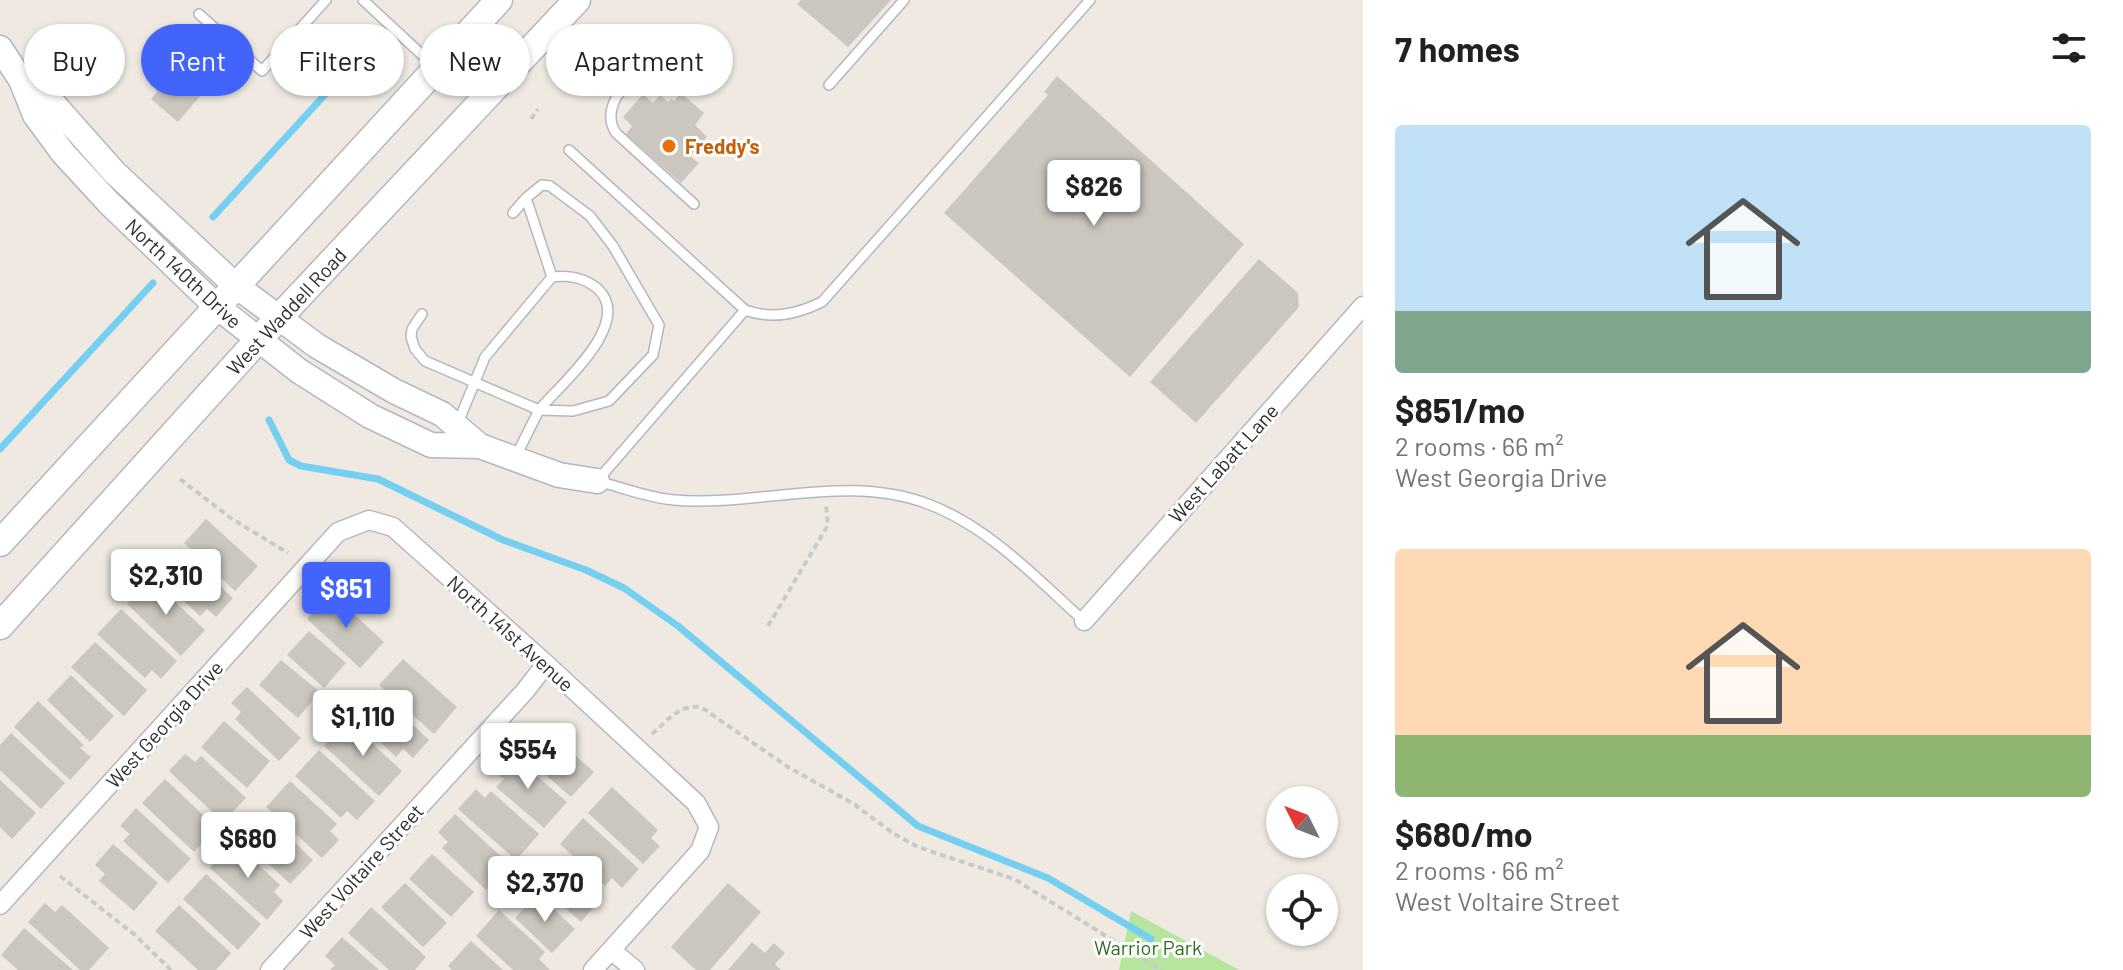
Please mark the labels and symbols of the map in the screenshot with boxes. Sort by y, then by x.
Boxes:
place label: Freddy's [685,134,760,158]
marker: Freddy's [660,137,678,155]
pin: $826 [1047,160,1141,228]
street label: North 140th Drive [121,213,247,333]
street label: West Waddell Road [221,243,351,379]
street label: West Labatt Lane [1163,398,1283,528]
pin: $2,310 [101,549,231,617]
pin: $851 [299,562,393,630]
street label: North 141st Avenue [443,570,579,696]
street label: West Georgia Drive [100,655,228,793]
pin: $1,110 [298,690,428,758]
pin: $554 [481,723,575,791]
north arrow [1266,786,1338,858]
street label: West Voltaire Street [294,799,428,943]
pin: $680 [201,812,295,880]
pin: $2,370 [480,856,610,924]
park label: Warrior Park [1094,935,1202,959]

